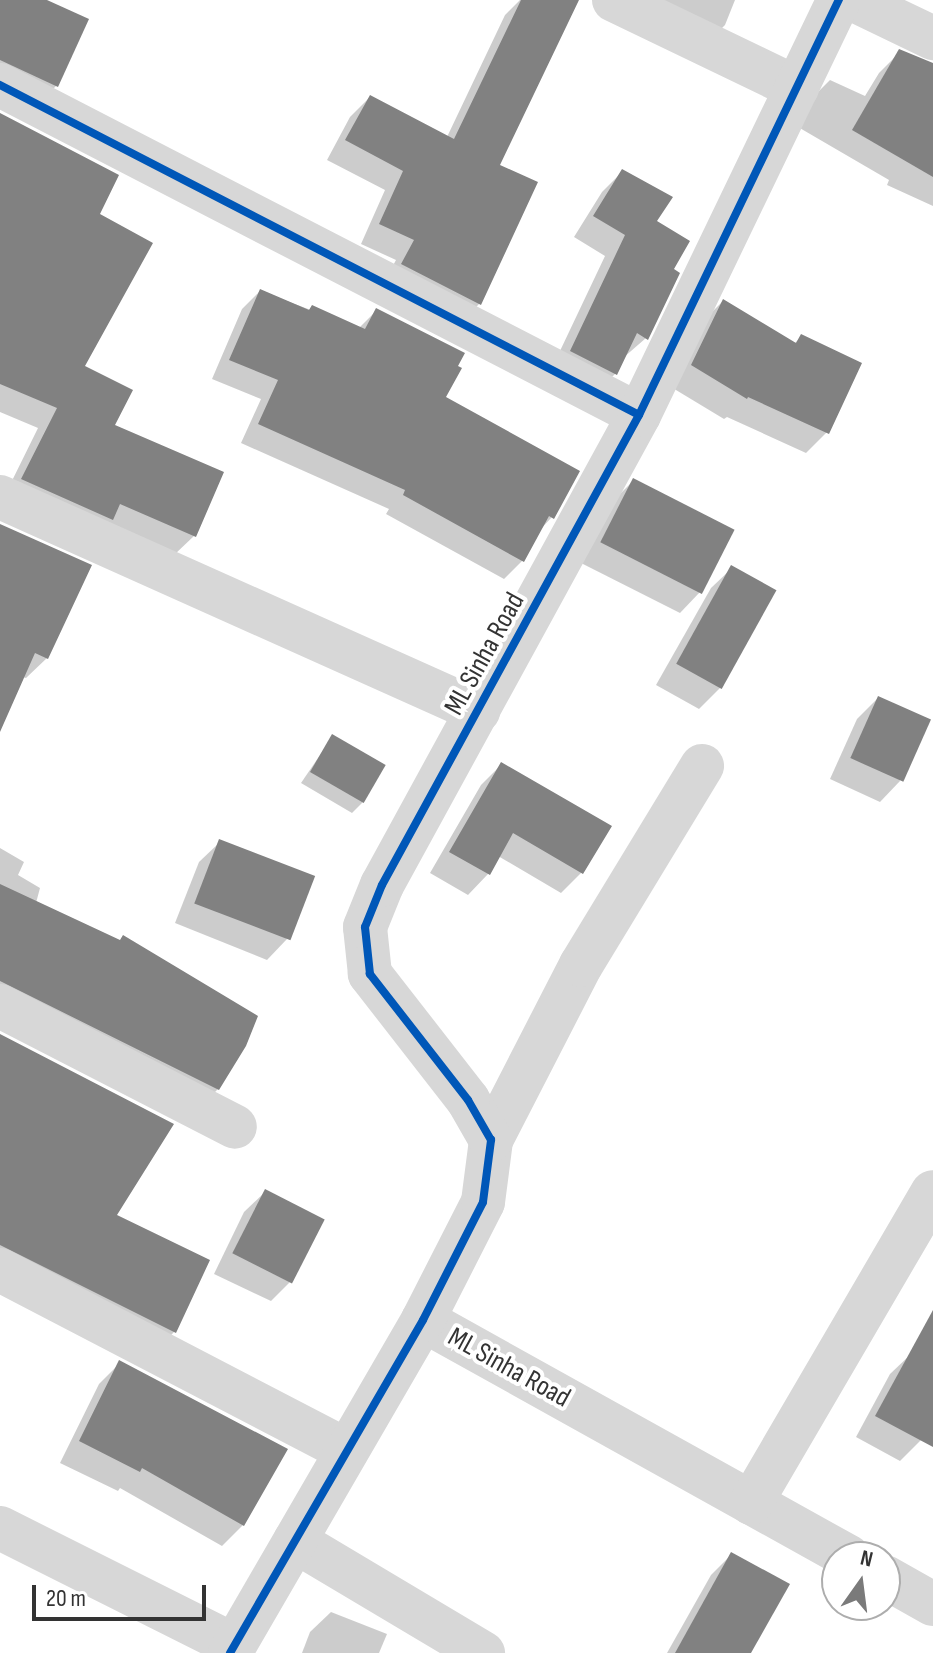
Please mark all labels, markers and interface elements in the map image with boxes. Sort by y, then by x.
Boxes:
street label: ML Sinha Road [438,587,532,721]
street label: ML Sinha Road [442,1321,576,1415]
north arrow [821,1541,901,1621]
text: N [857,1545,875,1574]
scale bar [36,1569,210,1619]
text: 20 m [46,1584,86,1613]

